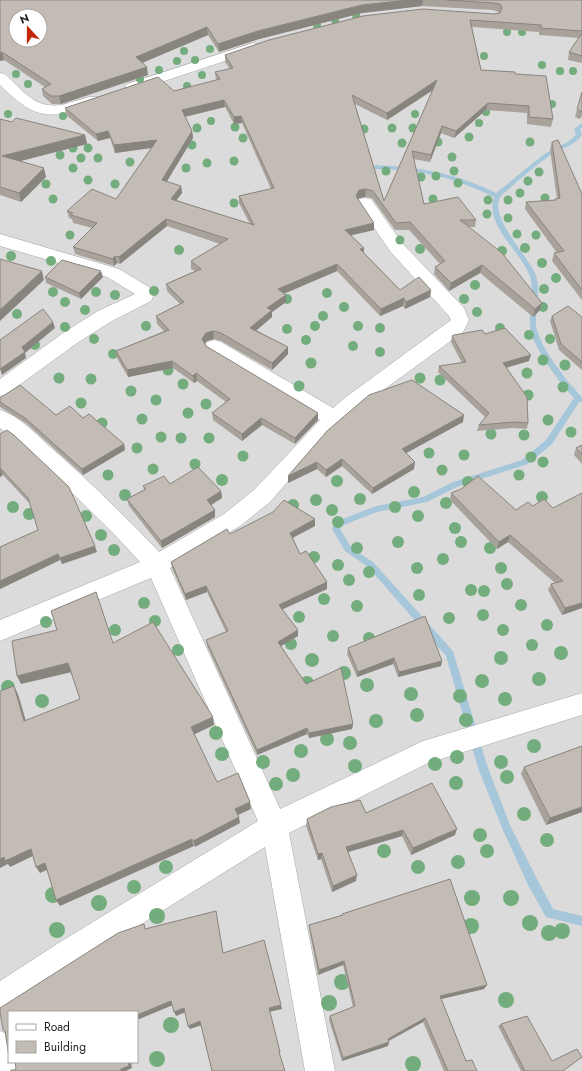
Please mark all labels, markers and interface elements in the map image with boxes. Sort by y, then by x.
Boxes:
north arrow [8,8,48,48]
text: N [17,10,31,28]
legend [8,1011,138,1063]
text: Road [44,1018,70,1036]
text: Building [44,1038,86,1056]

